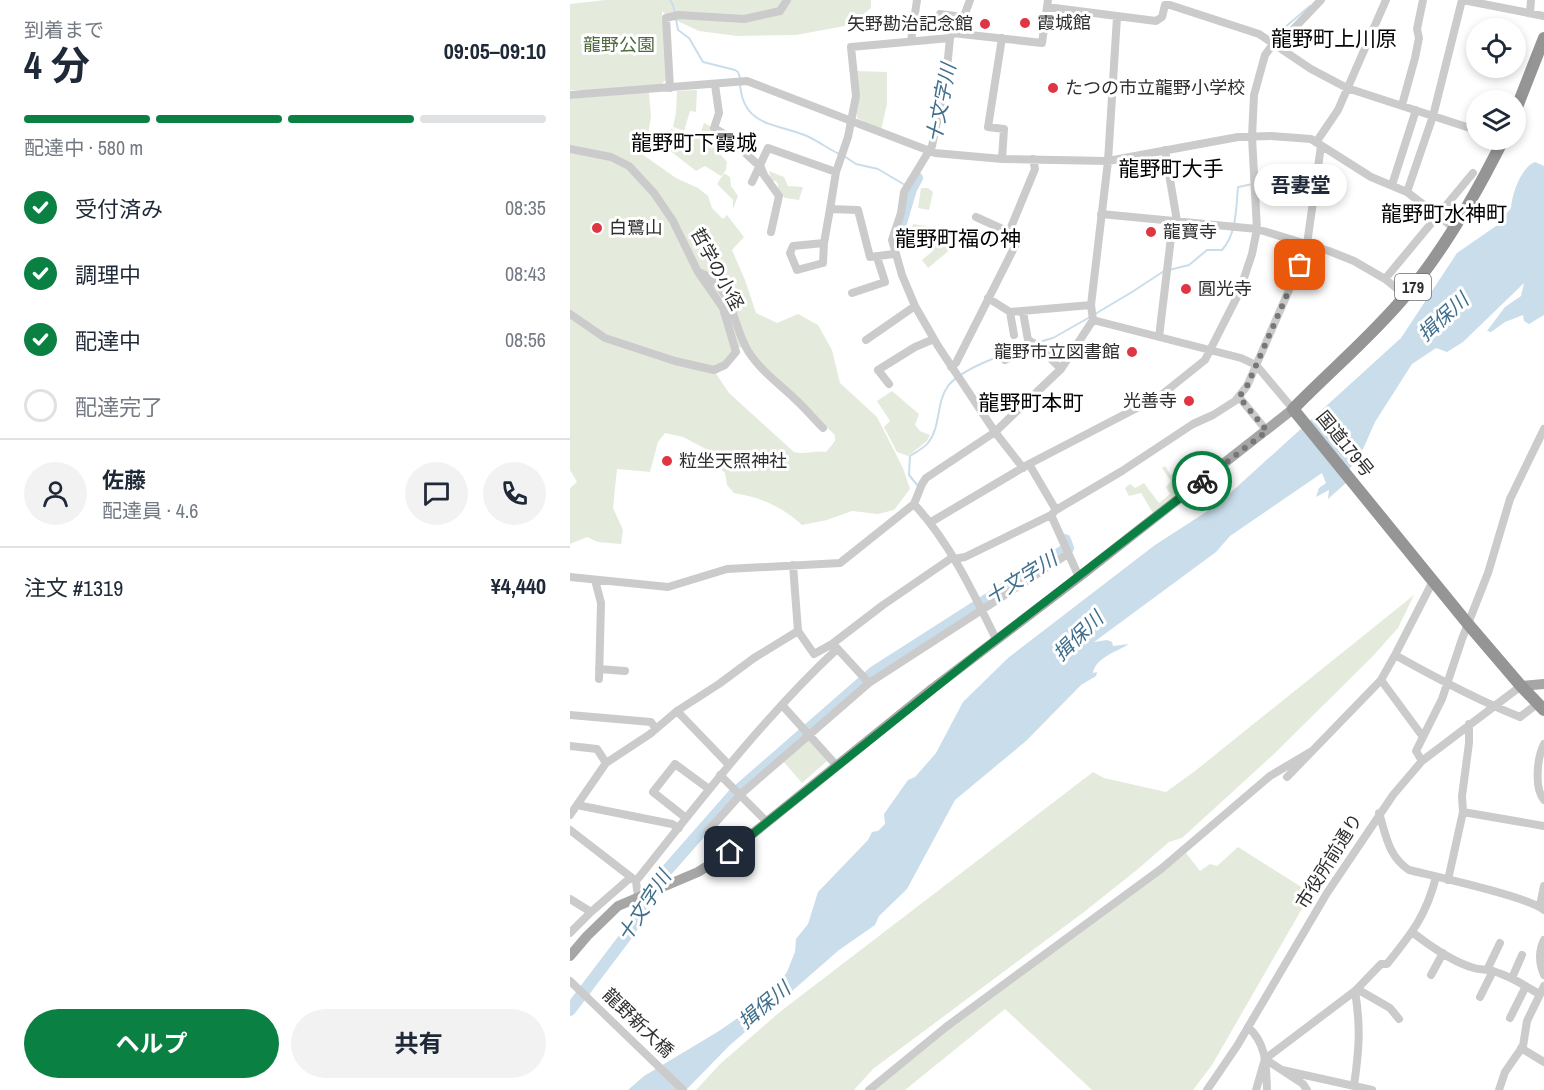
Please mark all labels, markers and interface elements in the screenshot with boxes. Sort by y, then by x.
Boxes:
place label: 霞城館 [1037,10,1091,35]
place label: 矢野勘治記念館 [847,11,973,36]
text: 到着まで [24,16,104,43]
marker: 霞城館 [1018,16,1032,30]
marker: 矢野勘治記念館 [978,17,992,31]
map controls [1466,18,1526,150]
button: locate [1466,18,1526,78]
district label: 龍野町上川原 [1271,24,1397,53]
park label: 龍野公園 [583,32,655,57]
text: 09:05–09:10 [444,36,546,66]
text: 4 分 [24,39,90,91]
water label: 十文字川 [920,59,962,145]
place label: たつの市立龍野小学校 [1065,75,1245,100]
marker: たつの市立龍野小学校 [1046,81,1060,95]
button: layers [1466,90,1526,150]
district label: 龍野町下霞城 [631,128,757,157]
text: 配達中 · 580 m [24,134,143,161]
district label: 龍野町大手 [1119,154,1224,183]
callout: 吾妻堂 [1254,163,1347,205]
text: 吾妻堂 [1271,171,1331,198]
icon: check [24,191,57,224]
text: 受付済み [75,194,163,224]
text: 08:35 [505,194,546,221]
district label: 龍野町水神町 [1381,199,1507,228]
place label: 白鷺山 [609,215,663,240]
place label: 龍寶寺 [1163,219,1217,244]
marker: 白鷺山 [590,221,604,235]
street label: 哲学の小径 [685,223,750,314]
district label: 龍野町福の神 [895,224,1021,253]
marker: 龍寶寺 [1144,225,1158,239]
pin [1274,239,1325,290]
icon: bag [1283,248,1316,281]
icon: check [24,257,57,290]
text: 調理中 [75,260,141,290]
text: 08:43 [505,260,546,287]
road number: 179 [1395,274,1431,300]
place label: 圓光寺 [1198,276,1252,301]
marker: 圓光寺 [1179,282,1193,296]
water label: 揖保川 [1411,285,1475,347]
icon: check [24,323,57,356]
text: 配達中 [75,326,141,356]
text: 08:56 [505,326,546,353]
place label: 龍野市立図書館 [994,339,1120,364]
marker: 龍野市立図書館 [1125,345,1139,359]
district label: 龍野町本町 [979,388,1084,417]
place label: 光善寺 [1123,388,1177,413]
text: 配達完了 [75,392,163,422]
marker: 光善寺 [1182,394,1196,408]
street label: 国道179号 [1311,405,1380,482]
place label: 粒坐天照神社 [679,448,787,473]
courier [1172,451,1232,511]
marker: 粒坐天照神社 [660,454,674,468]
button: person [24,462,87,525]
button: chat [405,462,468,525]
button: phone [483,462,546,525]
text: 佐藤 [102,465,146,495]
icon: bike [1186,465,1219,498]
text: 配達員 · 4.6 [102,497,198,524]
water label: 十文字川 [980,544,1064,610]
text: ¥4,440 [491,571,546,601]
text: 注文 #1319 [24,573,123,603]
water label: 揖保川 [1047,604,1110,666]
street label: 市役所前通り [1289,808,1368,913]
pin [704,826,755,877]
icon: home [713,835,746,868]
water label: 十文字川 [610,863,678,947]
water label: 揖保川 [732,974,797,1034]
street label: 龍野新大橋 [597,982,679,1063]
button: ヘルプ [24,1009,279,1078]
button: 共有 [291,1009,546,1078]

